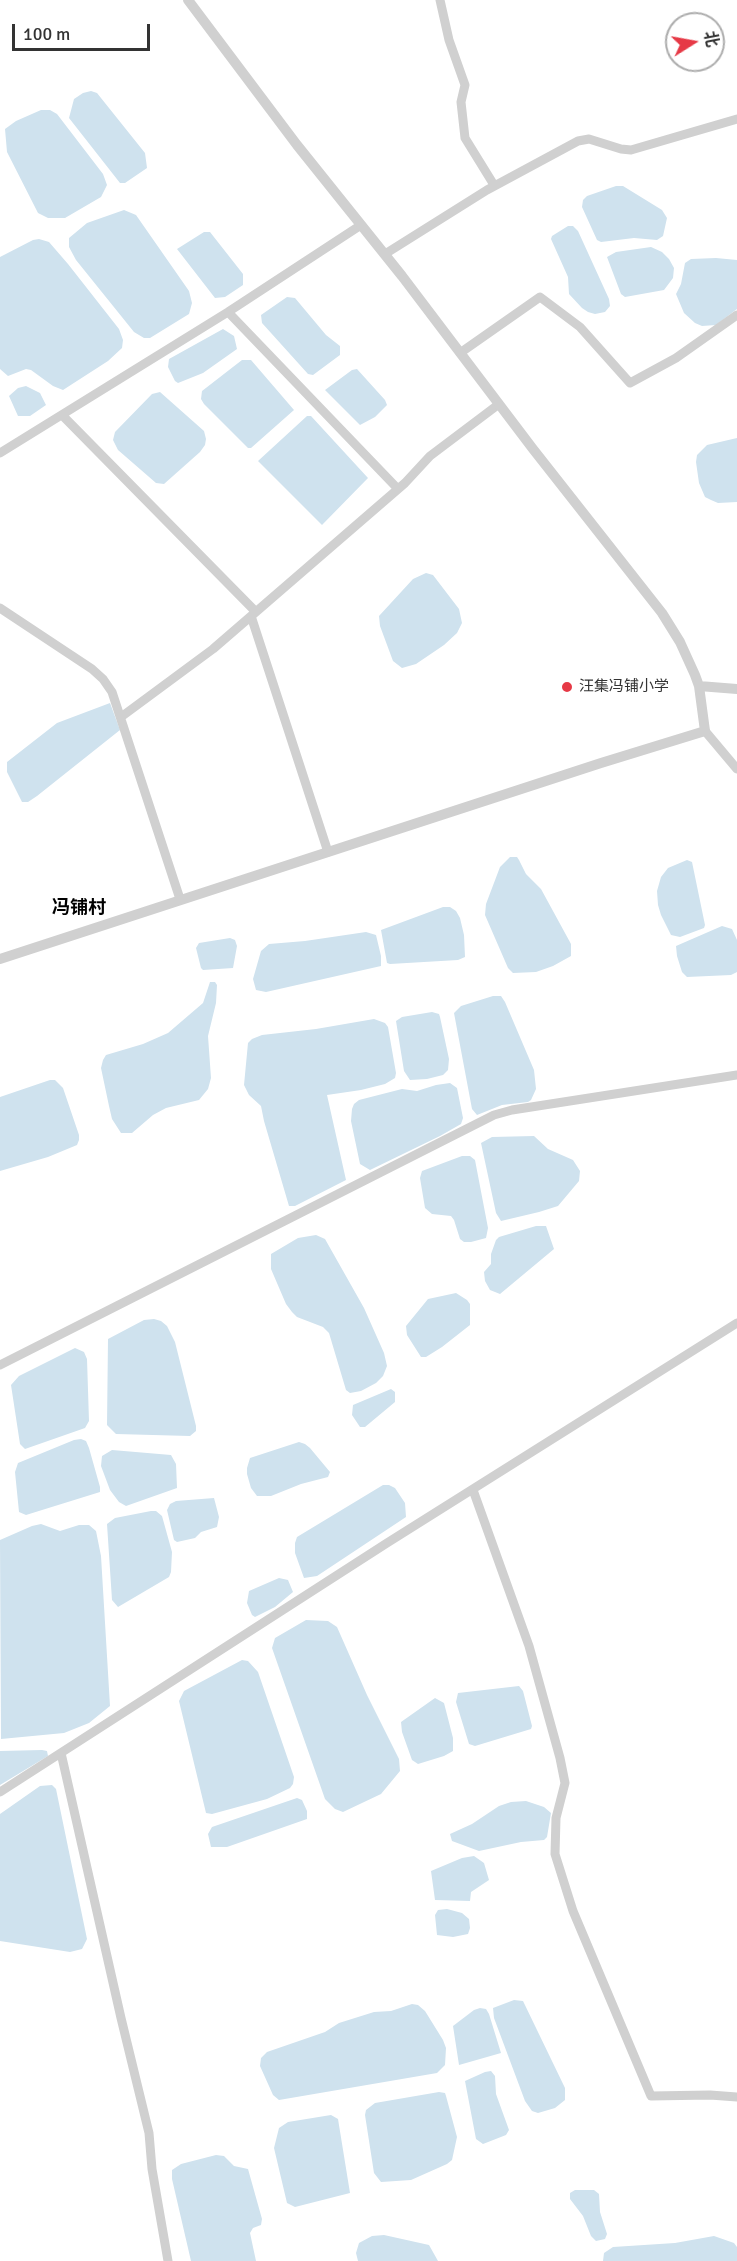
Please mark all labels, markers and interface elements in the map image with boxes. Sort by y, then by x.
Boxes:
scale bar [15,12,153,50]
north arrow [665,12,725,72]
text: 100 m [23,23,70,45]
text: 北 [699,29,722,49]
place label: 汪集冯铺小学 [579,678,669,696]
marker: 汪集冯铺小学 [560,680,574,694]
district label: 冯铺村 [52,897,106,919]

